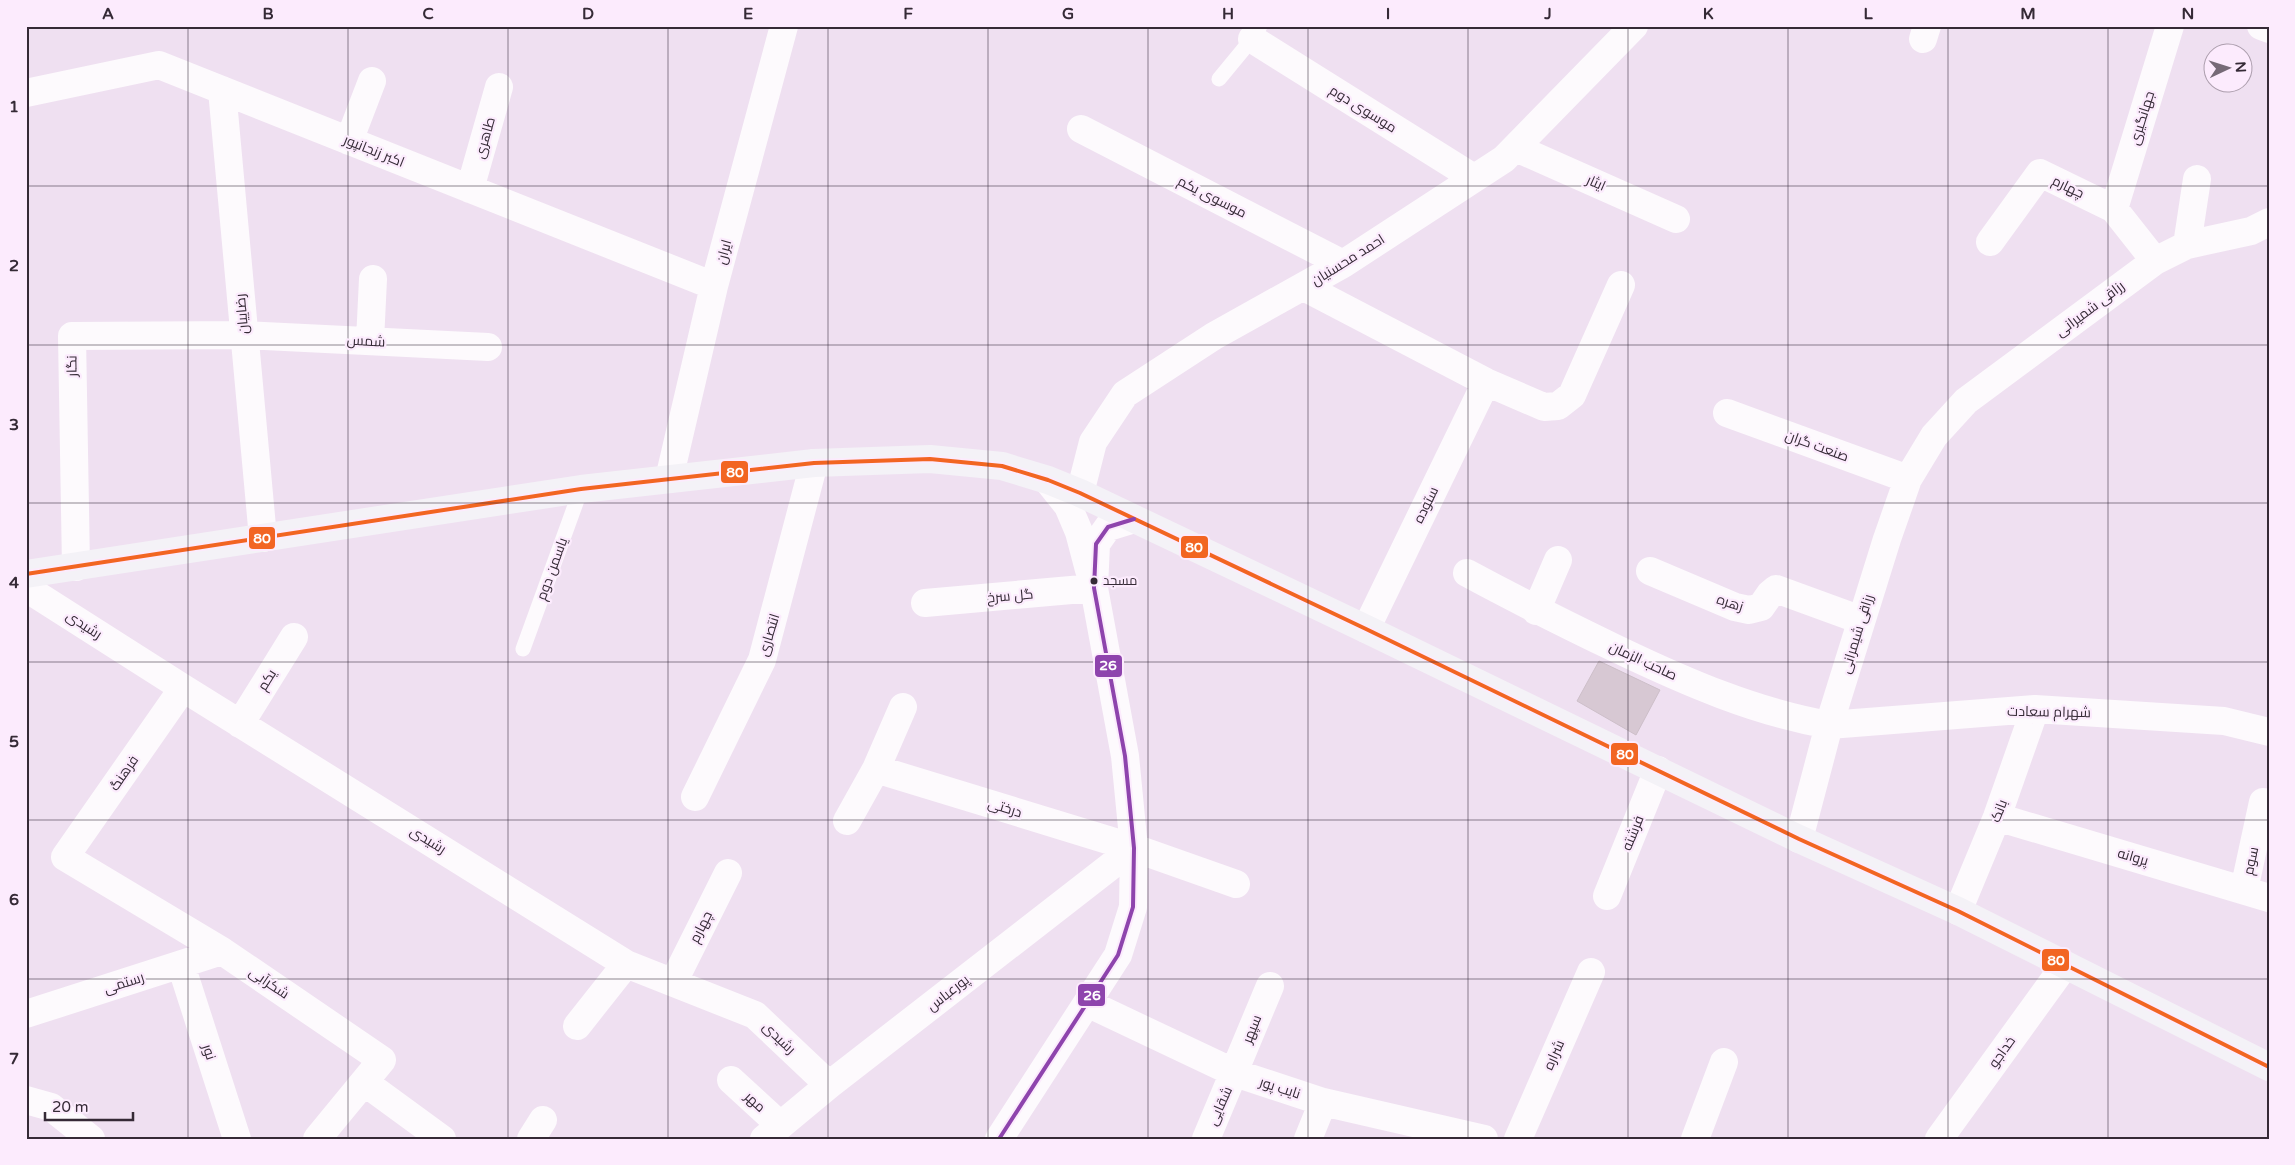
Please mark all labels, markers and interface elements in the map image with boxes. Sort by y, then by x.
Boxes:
text: A [102,4,114,24]
text: B [262,4,274,24]
text: C [422,4,434,24]
text: D [582,4,594,24]
text: E [743,4,753,24]
text: F [903,4,913,24]
text: G [1062,4,1074,24]
text: H [1222,4,1234,24]
text: I [1386,4,1390,24]
text: J [1543,4,1552,24]
text: K [1703,4,1714,24]
text: L [1863,4,1873,24]
text: M [2020,4,2036,24]
text: N [2182,4,2194,24]
north arrow [2202,42,2252,92]
text: N [2232,61,2249,73]
street label: موسوی دوم [1326,82,1400,137]
street label: جهانگیری [2126,89,2158,147]
text: 1 [9,97,19,117]
street label: طاهری [471,115,499,161]
street label: اکبر زنجانپور [340,131,407,172]
street label: ایثار [1583,171,1608,195]
street label: موسوی یکم [1174,172,1249,223]
street label: چهارم [2049,172,2087,203]
street label: احمد محسنیان [1308,231,1388,289]
street label: ایران [713,238,735,266]
text: 2 [9,256,19,276]
street label: رزاقی شمیرانی [2052,278,2128,340]
street label: رضاییان [232,293,252,335]
street label: شمس [346,332,386,350]
street label: نگار [63,355,81,378]
text: 3 [9,415,19,435]
street label: صنعت گران [1783,427,1851,465]
line badge: 80 [720,460,749,484]
text: 80 [726,464,744,481]
street label: ستوده [1410,484,1442,526]
line badge: 80 [248,526,276,550]
text: 80 [253,530,271,547]
street label: یاسمن دوم [533,535,572,603]
line badge: 80 [1180,535,1209,559]
text: 80 [1185,539,1203,556]
text: 4 [9,573,19,593]
place label: مسجد [1103,573,1137,589]
marker: مسجد [1089,576,1099,586]
street label: گل سرخ [986,586,1034,606]
street label: زهره [1714,591,1746,615]
street label: رزاقی شیمرانی [1837,592,1877,676]
street label: رشیدی [63,607,105,643]
street label: انتصاری [754,612,784,658]
street label: صاحب الزمان [1606,638,1680,684]
line badge: 26 [1094,654,1123,678]
text: 26 [1099,657,1117,674]
street label: یکم [254,666,281,694]
street label: شهرام سعادت [2007,703,2091,722]
text: 5 [9,732,19,752]
line badge: 80 [1610,742,1639,766]
text: 80 [1616,746,1634,763]
street label: فرهنگ [106,752,142,794]
street label: درختی [986,795,1024,821]
street label: بانک [1987,797,2011,825]
street label: فرشته [1618,813,1648,853]
street label: رشیدی [407,822,449,858]
street label: پروانه [2115,845,2151,870]
street label: سوم [2240,845,2263,877]
text: 6 [9,890,19,910]
street label: چهارم [686,908,717,946]
line badge: 80 [2041,948,2070,972]
text: 80 [2047,952,2065,969]
street label: شکرآبی [246,963,292,1003]
street label: رستمی [102,969,146,997]
street label: پورعباس [923,971,973,1016]
line badge: 26 [1077,983,1106,1007]
text: 26 [1083,987,1101,1004]
street label: سپهر [1238,1012,1266,1047]
street label: رشیدی [759,1018,799,1058]
street label: خداجو [1985,1033,2019,1071]
street label: شراره [1540,1037,1568,1073]
street label: نور [198,1041,219,1062]
text: 7 [9,1049,19,1069]
street label: نایب پور [1256,1073,1303,1104]
street label: شقایی [1204,1084,1236,1128]
street label: مهر [740,1087,769,1116]
scale bar [45,1090,132,1122]
text: 20 m [52,1098,89,1116]

